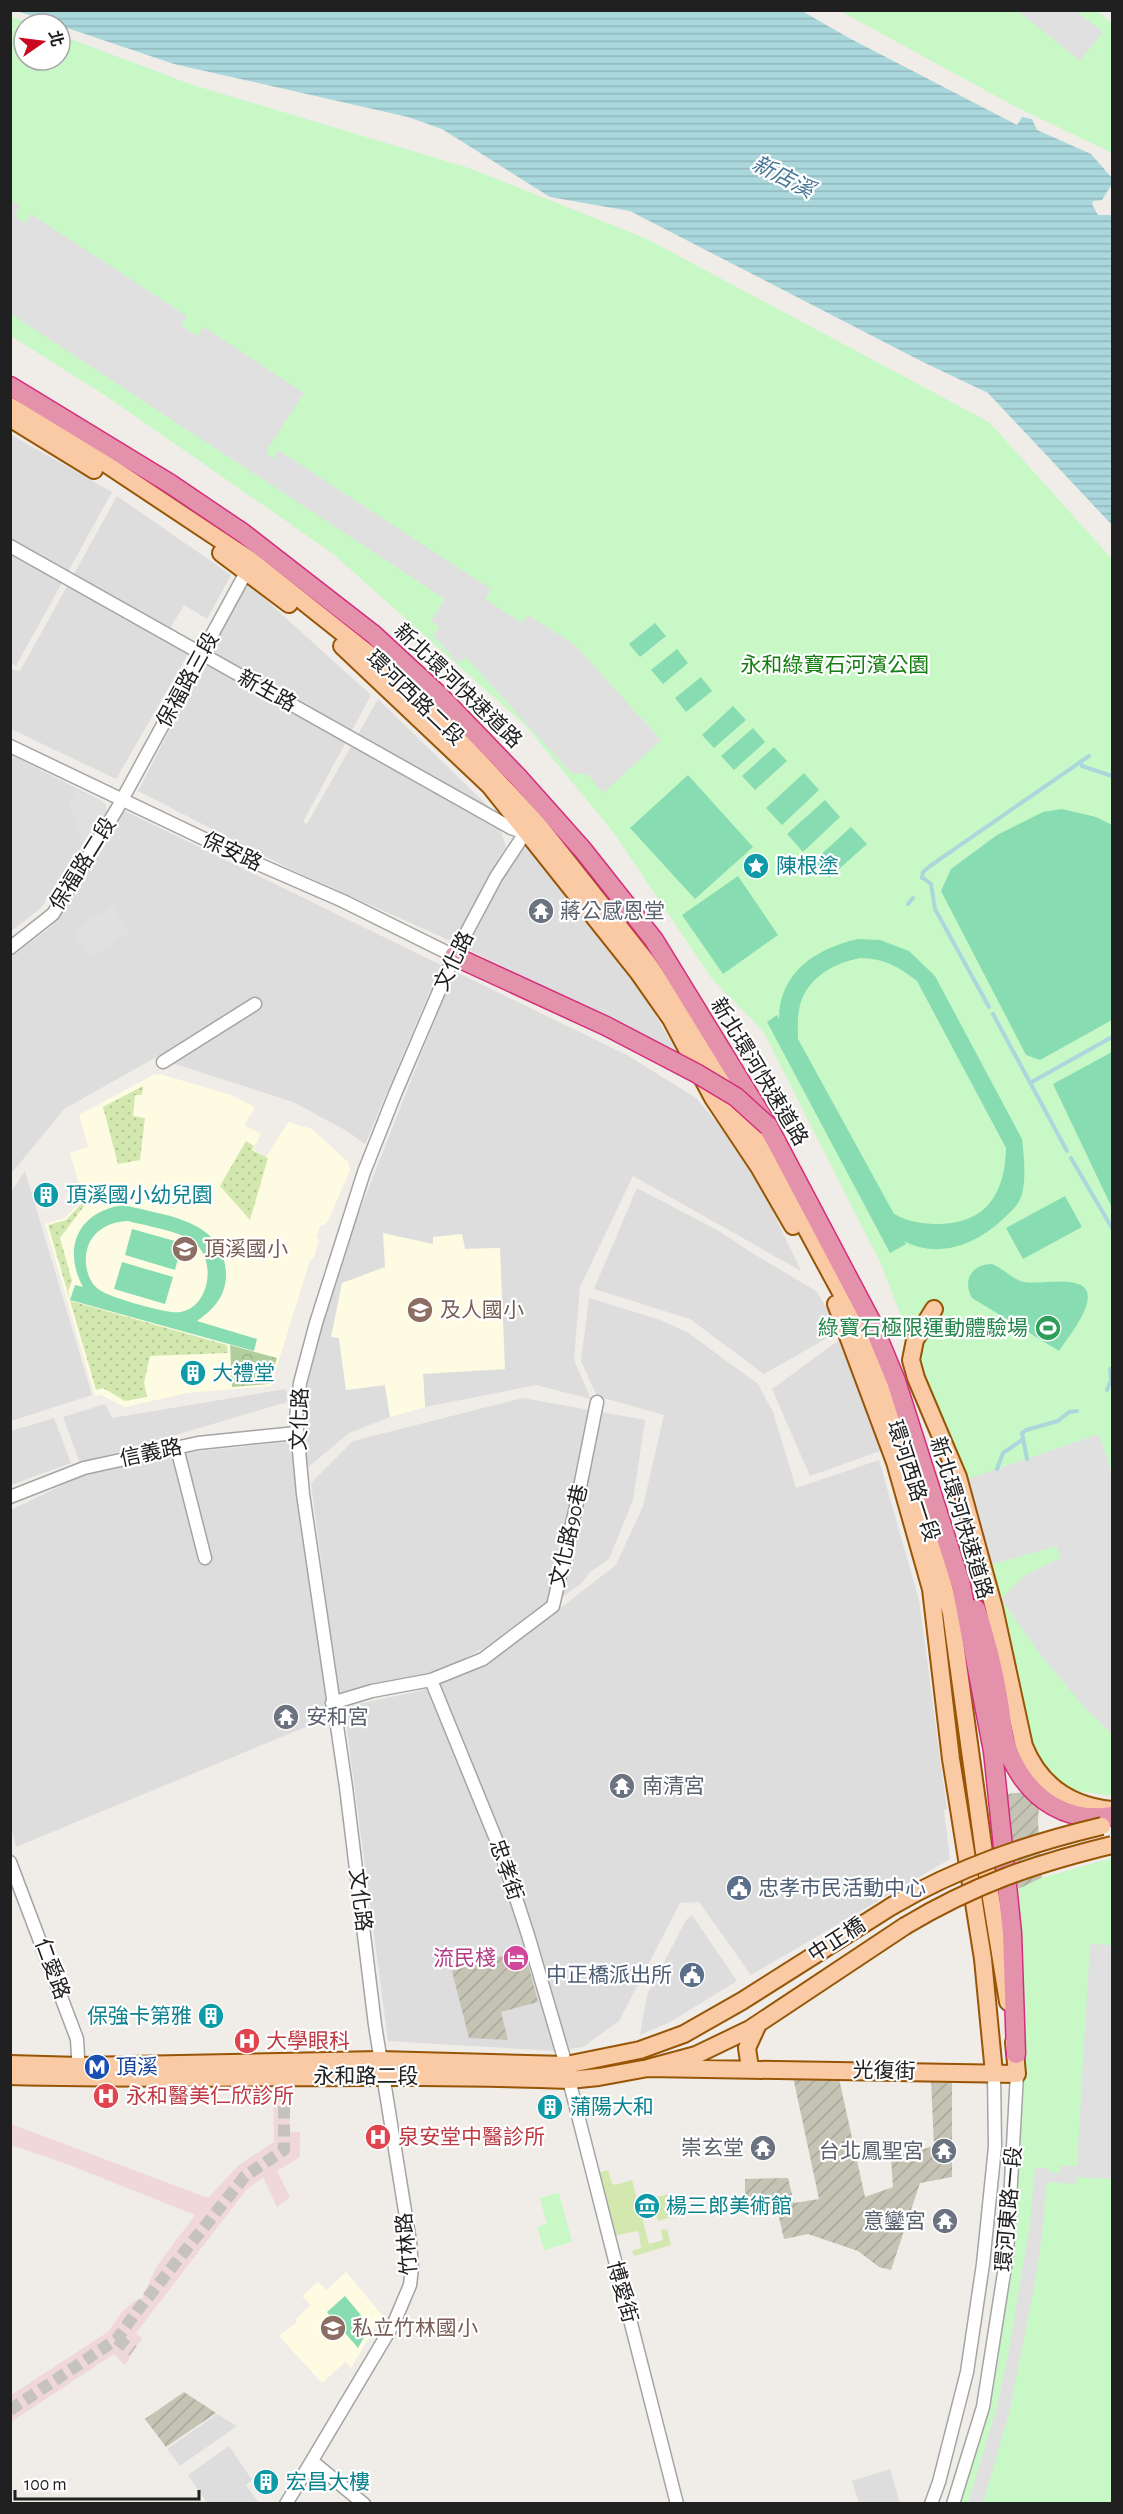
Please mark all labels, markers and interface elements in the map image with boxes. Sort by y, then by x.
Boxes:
north arrow [12,12,72,72]
text: 北 [46,29,66,48]
water label: 新店溪 [749,151,821,203]
street label: 新北環河快速道路 [390,619,526,752]
street label: 保福路三段 [152,629,223,731]
street label: 環河西路二段 [362,646,468,749]
park label: 永和綠寶石河濱公園 [741,654,930,676]
street label: 新生路 [234,666,300,715]
street label: 保福路二段 [45,813,120,914]
street label: 保安路 [199,828,265,875]
place icon: 陳根塗 [741,851,771,881]
place label: 陳根塗 [776,855,839,877]
temple icon: 蔣公感恩堂 [526,896,556,926]
place label: 蔣公感恩堂 [560,900,665,922]
street label: 文化路 [430,928,477,994]
street label: 新北環河快速道路 [707,994,812,1149]
building icon: 頂溪國小幼兒園 [31,1180,61,1210]
place label: 頂溪國小幼兒園 [66,1184,213,1206]
school or university icon: 頂溪國小 [170,1234,200,1264]
place label: 頂溪國小 [204,1238,288,1260]
school or university icon: 及人國小 [405,1295,435,1325]
place label: 及人國小 [440,1299,524,1321]
sports icon: 綠寶石極限運動體驗場 [1033,1313,1063,1343]
place label: 綠寶石極限運動體驗場 [818,1317,1028,1339]
building icon: 大禮堂 [178,1358,208,1388]
place label: 大禮堂 [212,1362,275,1384]
street label: 文化路 [287,1387,312,1451]
street label: 環河西路一段 [884,1418,943,1544]
street label: 新北環河快速道路 [926,1434,997,1601]
street label: 信義路 [118,1435,184,1470]
street label: 文化路90巷 [546,1482,591,1590]
temple icon: 安和宮 [271,1702,301,1732]
place label: 安和宮 [306,1706,369,1728]
temple icon: 南清宮 [607,1771,637,1801]
place label: 南清宮 [642,1775,705,1797]
street label: 忠孝街 [486,1836,527,1903]
street label: 文化路 [346,1867,375,1933]
public building icon: 忠孝市民活動中心 [724,1873,754,1903]
place label: 忠孝市民活動中心 [758,1877,926,1899]
street label: 中正橋 [804,1913,869,1966]
street label: 仁愛路 [31,1935,74,2002]
hotel icon: 流民棧 [501,1943,531,1973]
place label: 流民棧 [433,1947,496,1969]
public building icon: 中正橋派出所 [677,1960,707,1990]
place label: 中正橋派出所 [546,1964,672,1986]
building icon: 保強卡第雅 [196,2001,226,2031]
place label: 保強卡第雅 [87,2005,192,2027]
hospital icon: 大學眼科 [232,2026,262,2056]
place label: 大學眼科 [266,2030,350,2052]
metro station icon: 頂溪 [82,2052,112,2082]
place label: 頂溪 [116,2056,158,2078]
street label: 光復街 [852,2059,916,2082]
street label: 永和路二段 [314,2065,419,2087]
hospital icon: 永和醫美仁欣診所 [91,2081,121,2111]
place label: 永和醫美仁欣診所 [126,2085,294,2107]
building icon: 蒲陽大和 [535,2092,565,2122]
place label: 蒲陽大和 [570,2096,654,2118]
hospital icon: 泉安堂中醫診所 [363,2122,393,2152]
place label: 泉安堂中醫診所 [398,2126,545,2148]
temple icon: 崇玄堂 [748,2133,778,2163]
temple icon: 台北鳳聖宮 [929,2136,959,2166]
place label: 崇玄堂 [681,2137,744,2159]
place label: 台北鳳聖宮 [819,2140,924,2162]
street label: 環河東路一段 [992,2145,1025,2273]
museum icon: 楊三郎美術館 [632,2191,662,2221]
place label: 楊三郎美術館 [666,2194,792,2217]
temple icon: 意鑾宮 [930,2206,960,2236]
place label: 意鑾宮 [863,2210,926,2232]
street label: 竹林路 [393,2212,420,2276]
street label: 博愛街 [604,2259,641,2325]
school or university icon: 私立竹林國小 [318,2313,348,2343]
place label: 私立竹林國小 [352,2317,478,2339]
scale bar [15,2463,200,2501]
building icon: 宏昌大樓 [251,2467,281,2497]
place label: 宏昌大樓 [286,2471,370,2493]
text: 100 m [24,2476,67,2494]

